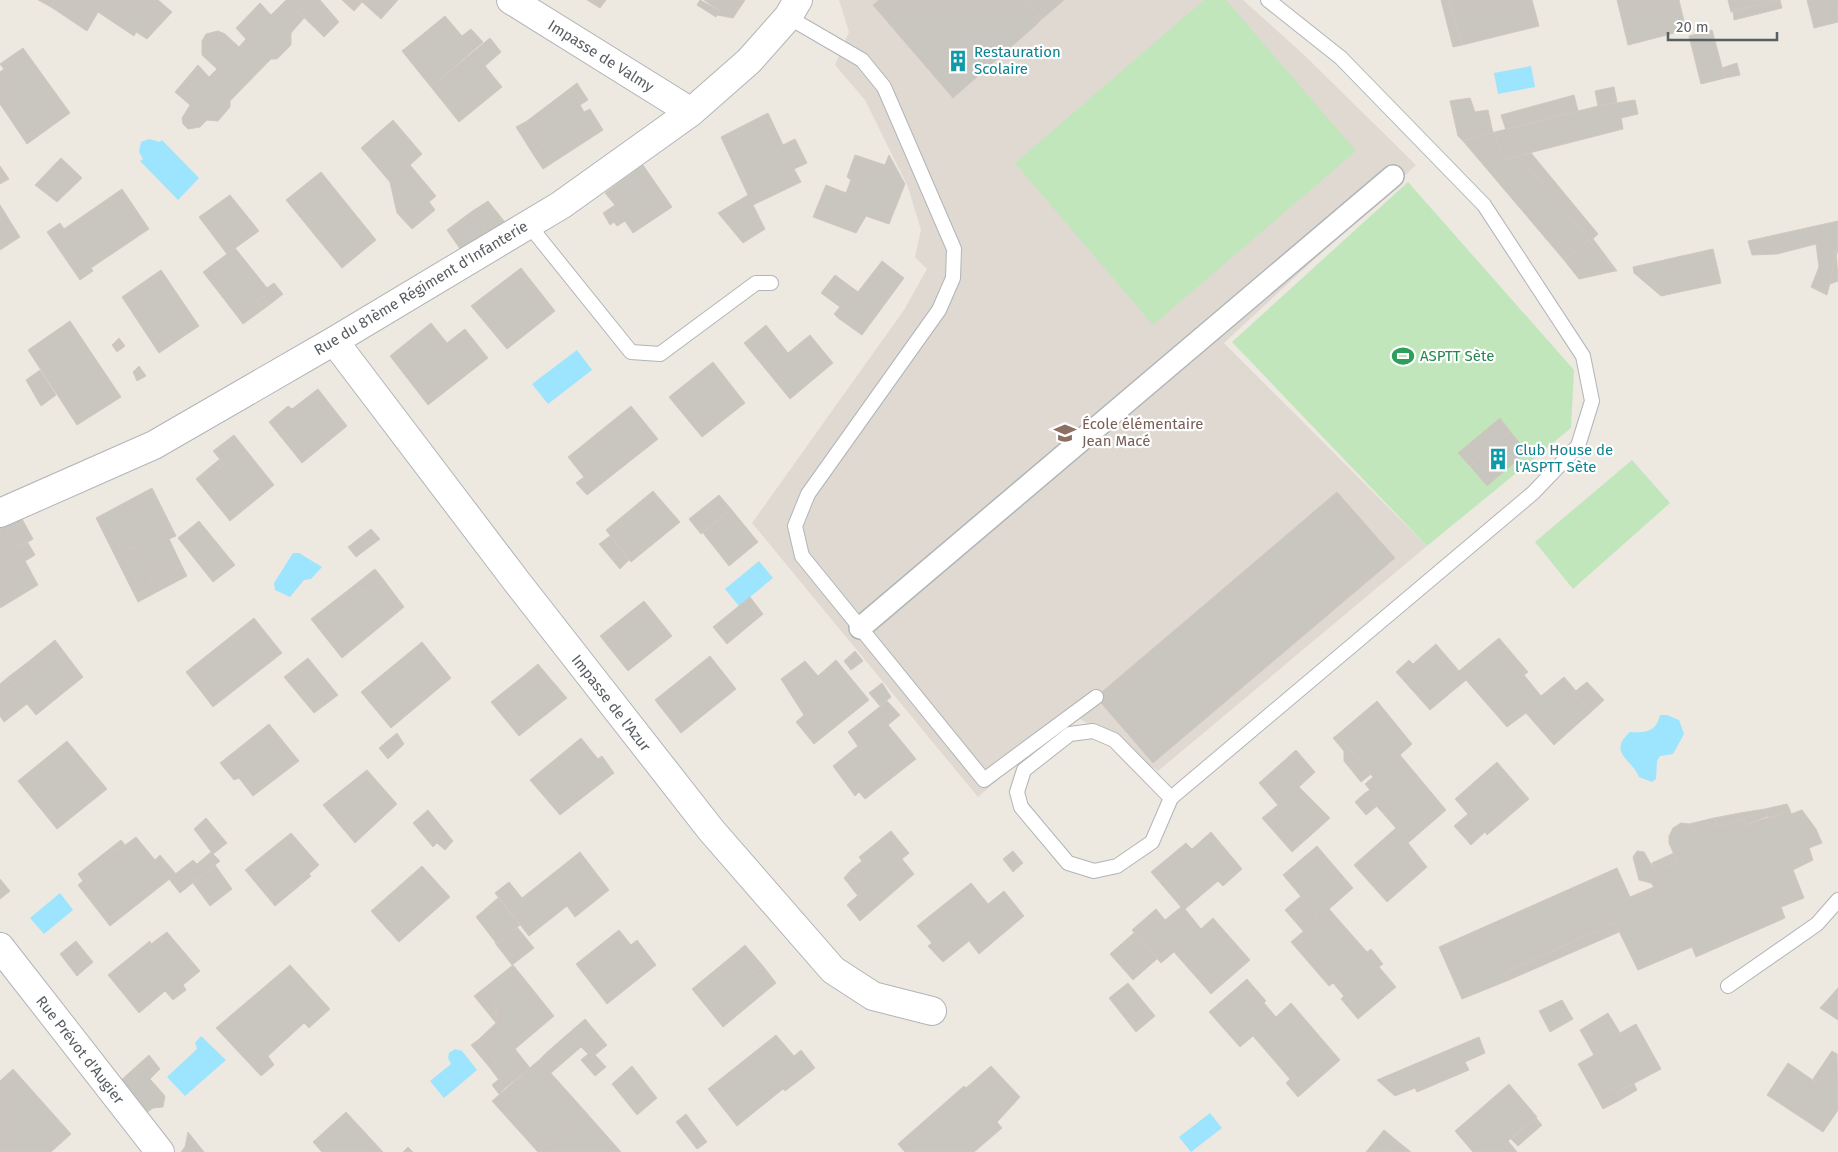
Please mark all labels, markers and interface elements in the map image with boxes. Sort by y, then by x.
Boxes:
scale bar [1668,10,1777,42]
street label: Impasse de Valmy [545,16,658,96]
text: 20 m [1676,18,1709,36]
place label: Restauration Scolaire [974,43,1061,78]
building icon: Restauration Scolaire [945,48,971,74]
street label: Rue du 81ème Régiment d'Infanterie [311,217,531,359]
sports icon: ASPTT Sète [1390,343,1416,369]
place label: ASPTT Sète [1420,347,1494,365]
place label: École élémentaire Jean Macé [1082,415,1204,450]
school or university icon: École élémentaire Jean Macé [1052,420,1078,446]
place label: Club House de l'ASPTT Sète [1515,441,1613,476]
building icon: Club House de l'ASPTT Sète [1485,446,1511,472]
street label: Impasse de l'Azur [568,651,654,755]
street label: Rue Prévot d'Augier [32,992,128,1108]

